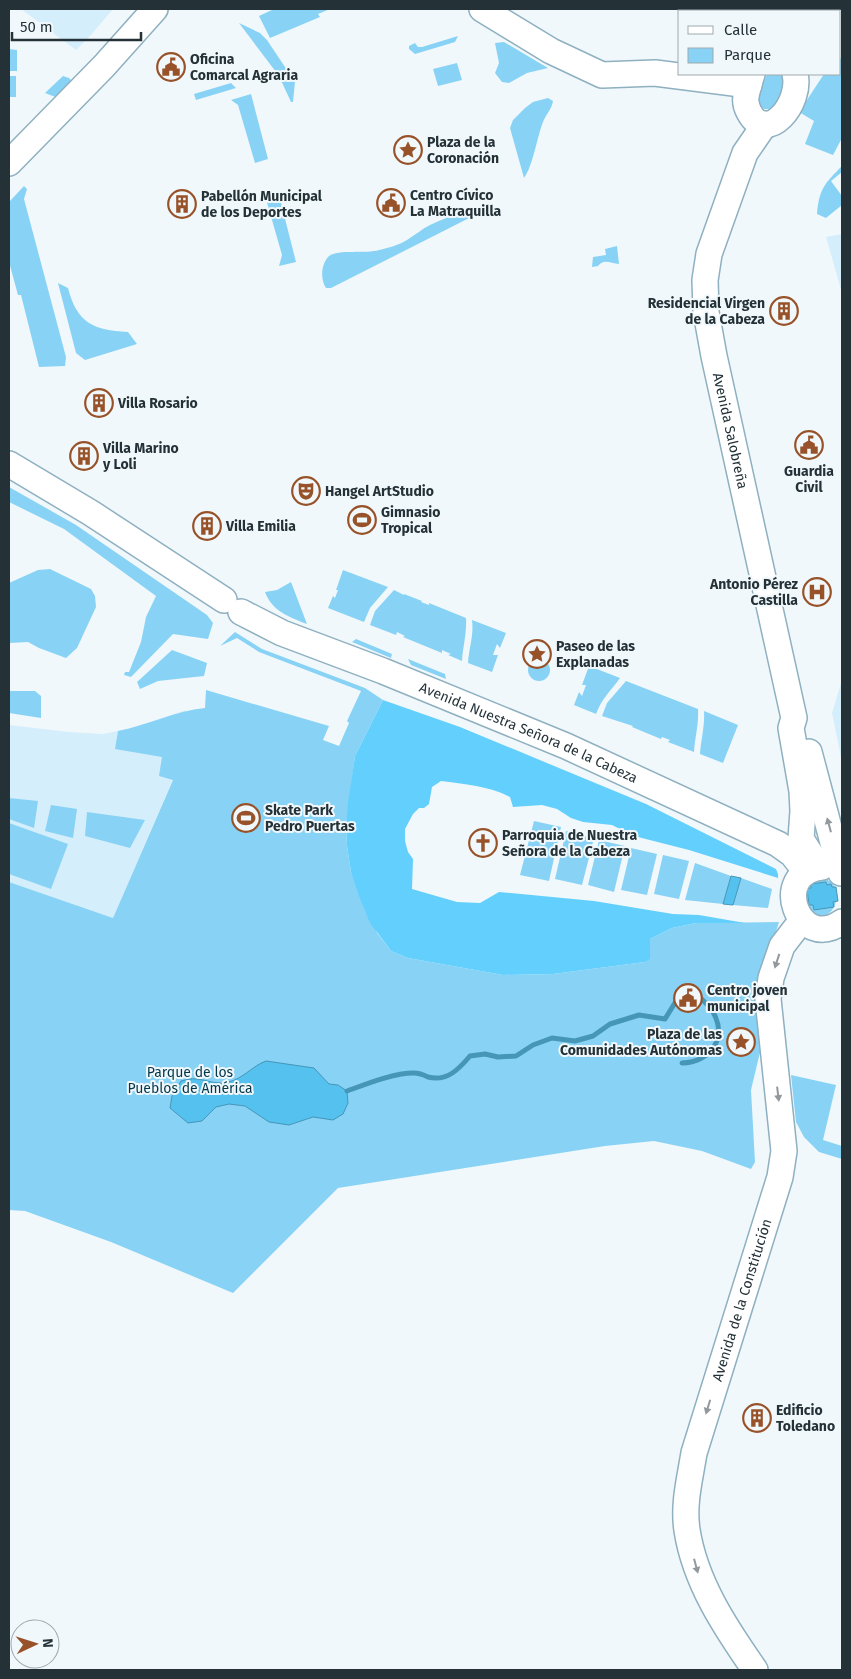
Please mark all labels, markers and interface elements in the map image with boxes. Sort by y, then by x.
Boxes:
scale bar [12,10,141,42]
legend [678,10,841,75]
text: 50 m [20,18,53,36]
text: Calle [724,21,757,39]
text: Parque [724,46,771,64]
place label: Oficina Comarcal Agraria [190,51,299,84]
public building icon: Oficina Comarcal Agraria [156,52,186,82]
place label: Plaza de la Coronación [427,134,499,167]
place icon: Plaza de la Coronación [393,135,423,165]
place label: Centro Cívico La Matraquilla [410,187,502,220]
place label: Pabellón Municipal de los Deportes [201,188,323,221]
public building icon: Centro Cívico La Matraquilla [376,188,406,218]
building icon: Pabellón Municipal de los Deportes [167,189,197,219]
place label: Residencial Virgen de la Cabeza [648,295,765,328]
building icon: Residencial Virgen de la Cabeza [769,296,799,326]
street label: Avenida Salobreña [709,371,751,491]
building icon: Villa Rosario [84,388,114,418]
place label: Villa Rosario [117,395,198,412]
public building icon: Guardia Civil [794,430,824,460]
place label: Villa Marino y Loli [102,440,179,473]
building icon: Villa Marino y Loli [69,441,99,471]
place label: Guardia Civil [784,463,834,496]
theatre icon: Hangel ArtStudio [291,476,321,506]
place label: Hangel ArtStudio [325,483,434,500]
place label: Gimnasio Tropical [381,504,440,537]
sports icon: Gimnasio Tropical [347,505,377,535]
building icon: Villa Emilia [192,511,222,541]
place label: Villa Emilia [225,518,296,535]
place label: Antonio Pérez Castilla [709,576,799,609]
hospital icon: Antonio Pérez Castilla [802,577,832,607]
place label: Paseo de las Explanadas [556,638,635,671]
place icon: Paseo de las Explanadas [522,639,552,669]
street label: Avenida Nuestra Señora de la Cabeza [417,679,640,787]
place label: Skate Park Pedro Puertas [265,802,355,835]
sports icon: Skate Park Pedro Puertas [231,803,261,833]
one-way arrow [825,818,833,833]
place label: Parroquia de Nuestra Señora de la Cabeza [502,827,637,860]
church icon: Parroquia de Nuestra Señora de la Cabeza [468,828,498,858]
one-way arrow [773,954,780,969]
place label: Centro joven municipal [707,982,788,1015]
public building icon: Centro joven municipal [673,983,703,1013]
place label: Plaza de las Comunidades Autónomas [560,1026,722,1059]
place icon: Plaza de las Comunidades Autónomas [726,1027,756,1057]
park label: Parque de los Pueblos de América [127,1064,253,1097]
one-way arrow [774,1086,782,1102]
street label: Avenida de la Constitución [709,1217,775,1383]
one-way arrow [703,1400,711,1415]
place label: Edificio Toledano [776,1402,835,1435]
building icon: Edificio Toledano [742,1403,772,1433]
one-way arrow [693,1558,701,1573]
north arrow [10,1619,60,1669]
text: N [39,1638,56,1648]

